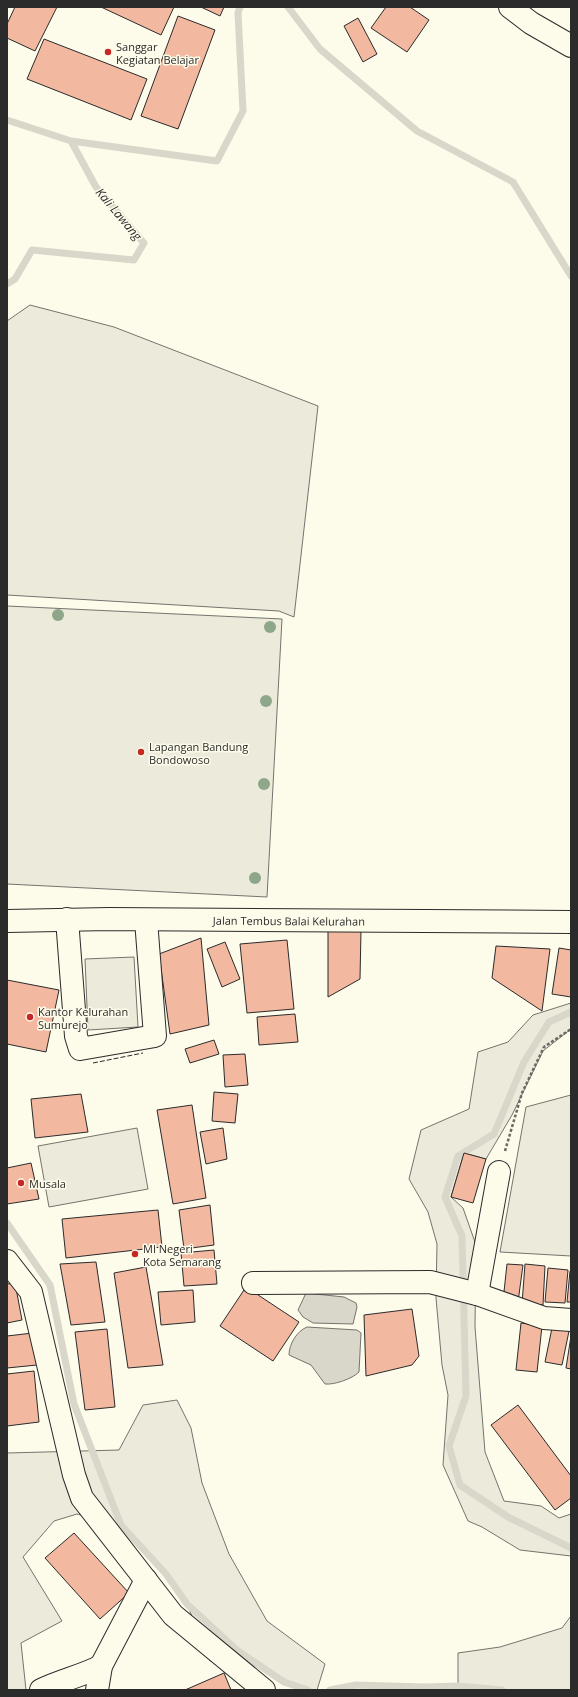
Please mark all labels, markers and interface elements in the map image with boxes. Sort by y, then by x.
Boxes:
place label: Sanggar Kegiatan Belajar [116,39,199,67]
marker: Sanggar Kegiatan Belajar [103,47,113,57]
water label: Kali Lawang [92,184,146,244]
place label: Lapangan Bandung Bondowoso [149,739,248,767]
marker: Lapangan Bandung Bondowoso [136,747,146,757]
street label: Jalan Tembus Balai Kelurahan [212,912,365,928]
place label: Kantor Kelurahan Sumurejo [38,1004,128,1032]
marker: Kantor Kelurahan Sumurejo [25,1012,35,1022]
place label: Musala [29,1176,66,1191]
marker: Musala [16,1178,26,1188]
place label: MI Negeri Kota Semarang [143,1241,221,1269]
marker: MI Negeri Kota Semarang [130,1249,140,1259]

